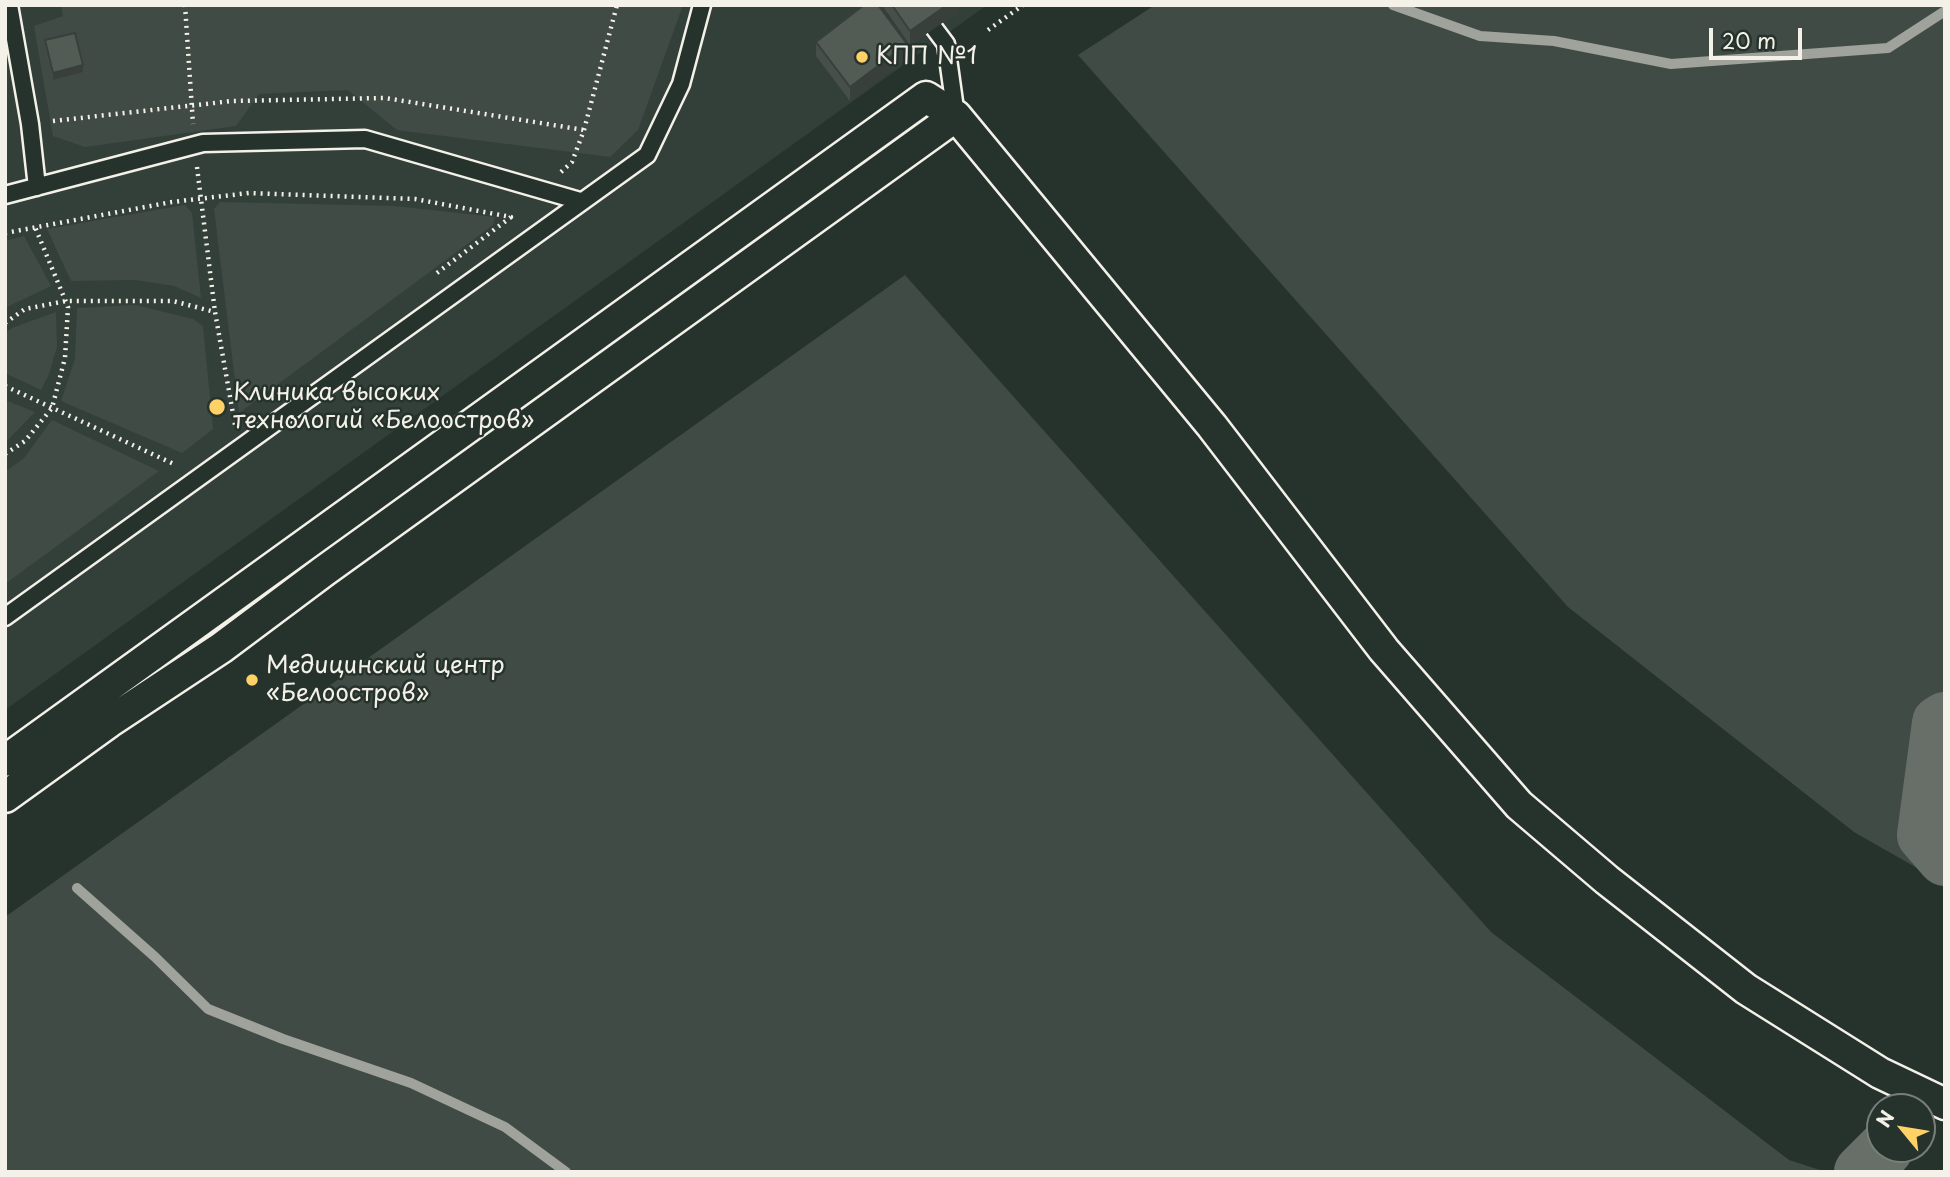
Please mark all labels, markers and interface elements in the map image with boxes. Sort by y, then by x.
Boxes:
scale bar [1712,14,1805,58]
text: 20 m [1722,24,1776,56]
place label: КПП №1 [876,43,977,71]
marker: КПП №1 [854,49,870,65]
place label: Клиника высоких технологий «Белоостров» [233,379,534,435]
marker: Клиника высоких технологий «Белоостров» [207,397,227,417]
place label: Медицинский центр «Белоостров» [266,652,505,708]
marker: Медицинский центр «Белоостров» [244,672,260,688]
north arrow [1866,1093,1936,1163]
text: N [1869,1105,1900,1132]

